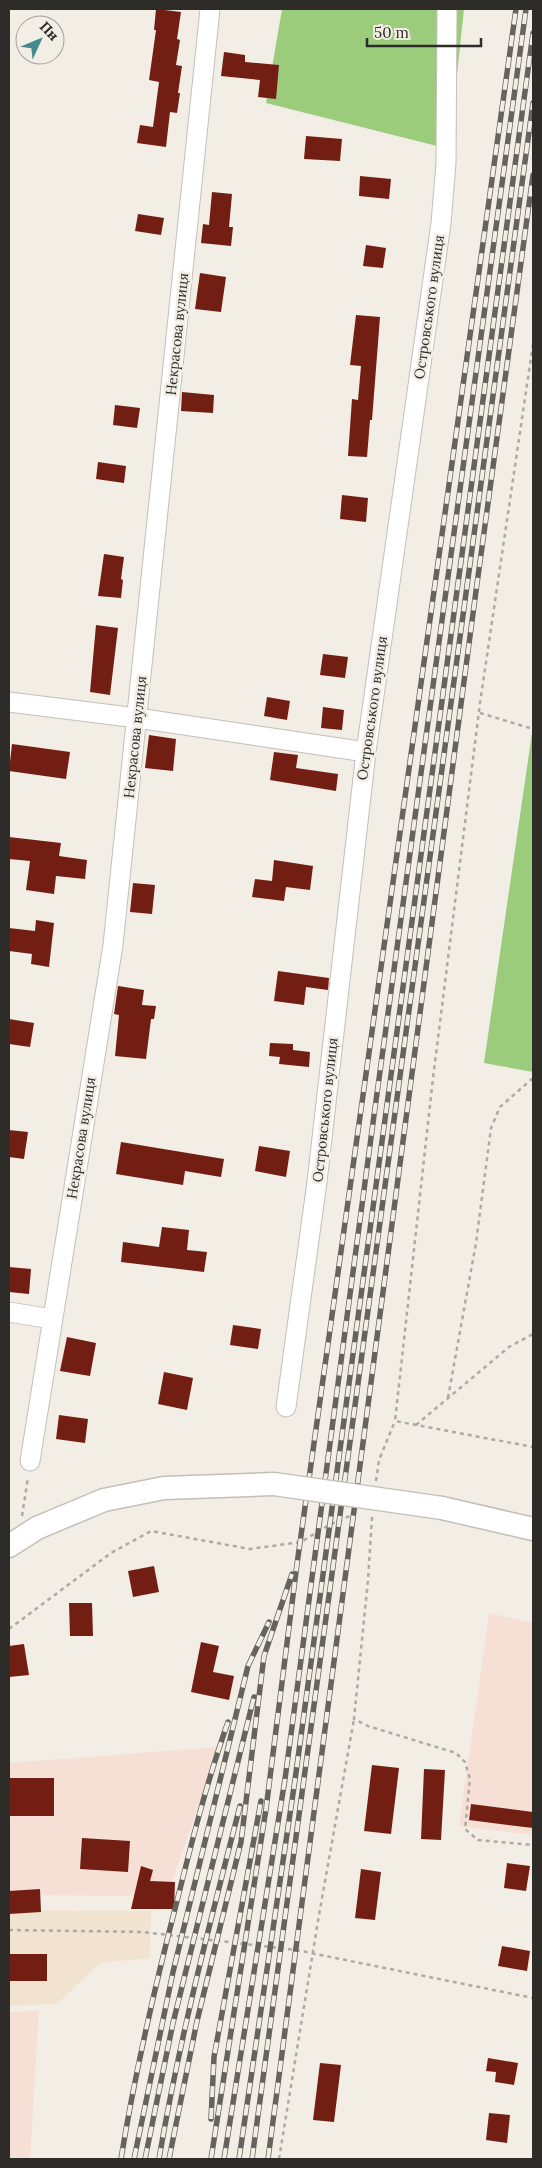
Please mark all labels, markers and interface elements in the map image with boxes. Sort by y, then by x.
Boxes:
north arrow [15,15,65,65]
scale bar [367,15,481,47]
text: Пн [36,17,63,45]
text: 50 m [374,23,409,42]
street label: Островського вулиця [410,234,448,380]
street label: Некрасова вулиця [162,272,192,396]
street label: Островського вулиця [353,635,391,781]
street label: Некрасова вулиця [120,675,150,799]
street label: Островського вулиця [308,1037,342,1183]
street label: Некрасова вулиця [62,1076,100,1200]

